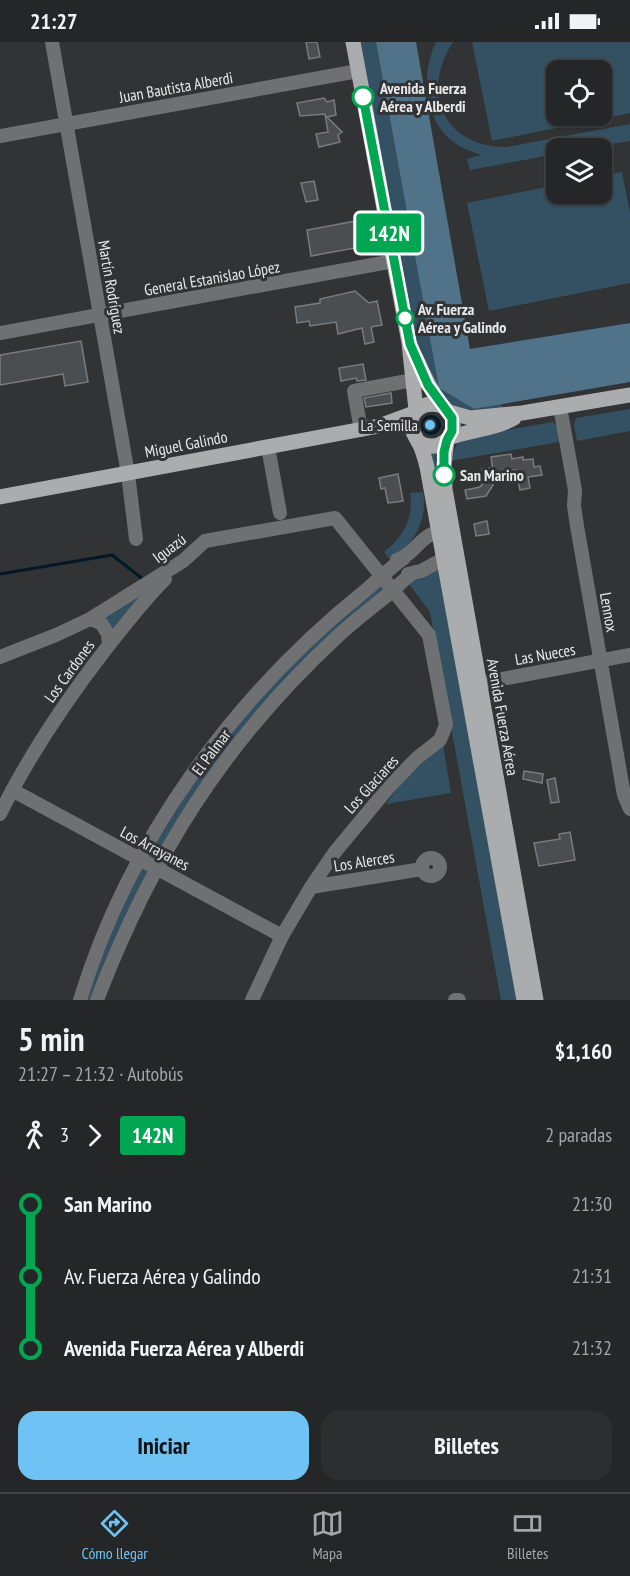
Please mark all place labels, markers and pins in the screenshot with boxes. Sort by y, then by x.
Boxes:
place label: Avenida Fuerza Aérea y Alberdi [379,78,467,116]
marker: Avenida Fuerza Aérea y Alberdi [352,86,374,108]
place label: Av. Fuerza Aérea y Galindo [417,299,506,337]
marker: Av. Fuerza Aérea y Galindo [396,309,414,327]
place label: La Semilla [361,415,418,435]
marker: La Semilla [423,418,437,432]
marker: San Marino [433,464,455,486]
place label: San Marino [460,465,524,485]

